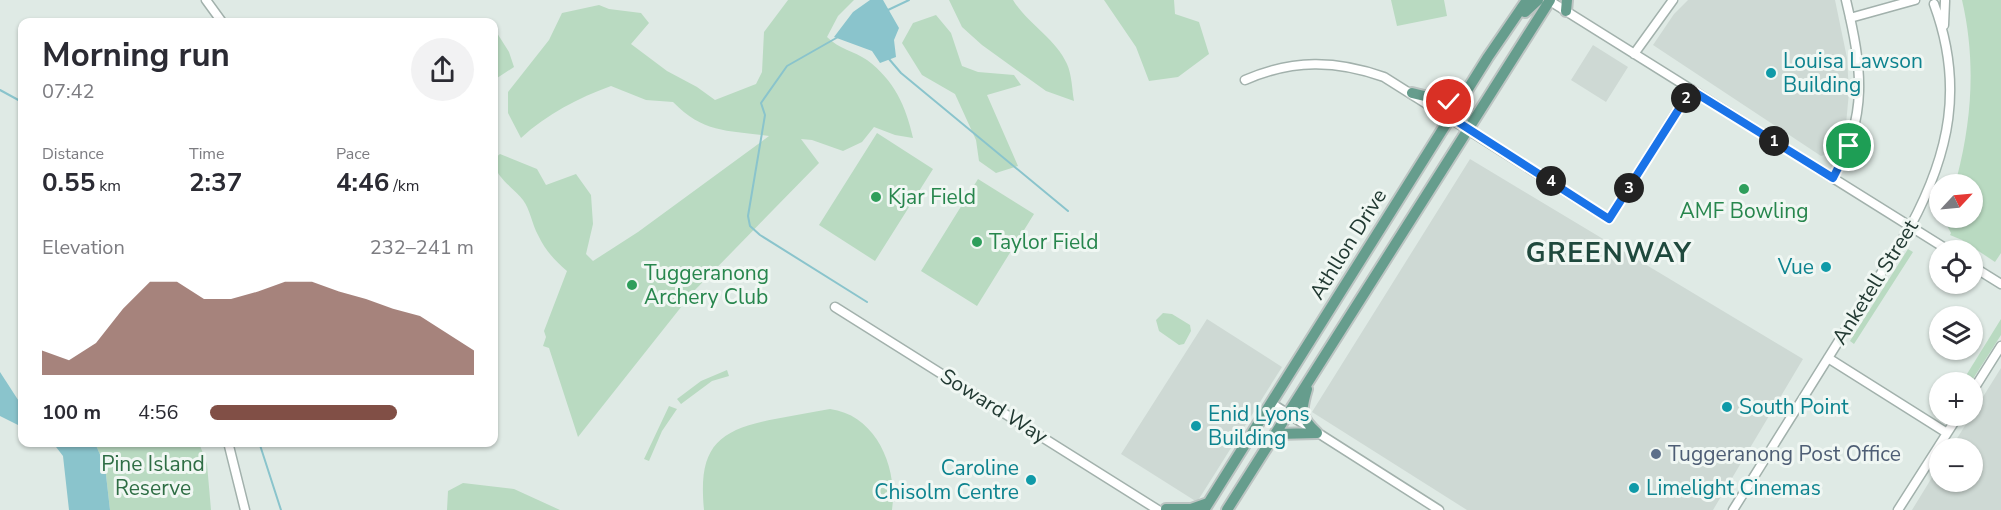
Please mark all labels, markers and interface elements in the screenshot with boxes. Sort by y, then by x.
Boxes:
text: Morning run [42,33,230,78]
button: share [411,38,474,101]
place label: Louisa Lawson Building [1783,47,1923,99]
marker: Louisa Lawson Building [1764,66,1778,80]
pin [1423,76,1474,127]
text: 07:42 [42,78,95,105]
pin: 2 [1671,83,1701,113]
icon: check [1432,85,1465,118]
text: 2 [1681,87,1691,109]
pin [1823,120,1874,171]
pin: 1 [1759,126,1789,156]
icon: arrive [1832,129,1865,162]
text: 1 [1769,130,1779,152]
text: Distance [42,143,104,165]
text: Time [189,143,225,165]
text: Pace [336,143,370,165]
text: 0.55 [42,165,95,200]
text: 2:37 [189,165,242,200]
text: 4:46 [336,165,389,200]
pin: 4 [1536,166,1566,196]
text: 4 [1546,170,1556,192]
pin: 3 [1614,173,1644,203]
north arrow [1929,174,1983,228]
map controls [1929,174,1983,492]
text: km [95,175,121,197]
text: /km [389,175,420,197]
text: 3 [1624,177,1634,199]
marker: AMF Bowling [1737,182,1751,196]
place label: Kjar Field [888,183,976,211]
street label: Athllon Drive [1303,183,1393,305]
marker: Kjar Field [869,190,883,204]
place label: AMF Bowling [1680,197,1808,225]
street label: Anketell Street [1825,214,1925,350]
place label: Taylor Field [989,228,1098,256]
text: Elevation [42,234,125,261]
text: 232–241 m [370,234,474,261]
marker: Taylor Field [970,235,984,249]
district label: GREENWAY [1526,235,1692,272]
button: locate [1929,240,1983,294]
place label: Vue [1777,253,1814,281]
place label: Tuggeranong Archery Club [644,259,769,311]
marker: Vue [1819,260,1833,274]
marker: Tuggeranong Archery Club [625,278,639,292]
button: layers [1929,306,1983,360]
street label: Soward Way [935,362,1053,450]
button: + [1929,372,1983,426]
place label: South Point [1739,393,1849,421]
text: 100 m [42,399,101,426]
text: 4:56 [138,399,179,426]
place label: Enid Lyons Building [1208,400,1310,452]
marker: South Point [1720,400,1734,414]
marker: Enid Lyons Building [1189,419,1203,433]
button: − [1929,438,1983,492]
place label: Tuggeranong Post Office [1668,440,1901,468]
marker: Tuggeranong Post Office [1649,447,1663,461]
park label: Pine Island Reserve [101,450,205,502]
place label: Caroline Chisolm Centre [874,454,1019,506]
marker: Caroline Chisolm Centre [1024,473,1038,487]
place label: Limelight Cinemas [1646,474,1821,502]
marker: Limelight Cinemas [1627,481,1641,495]

